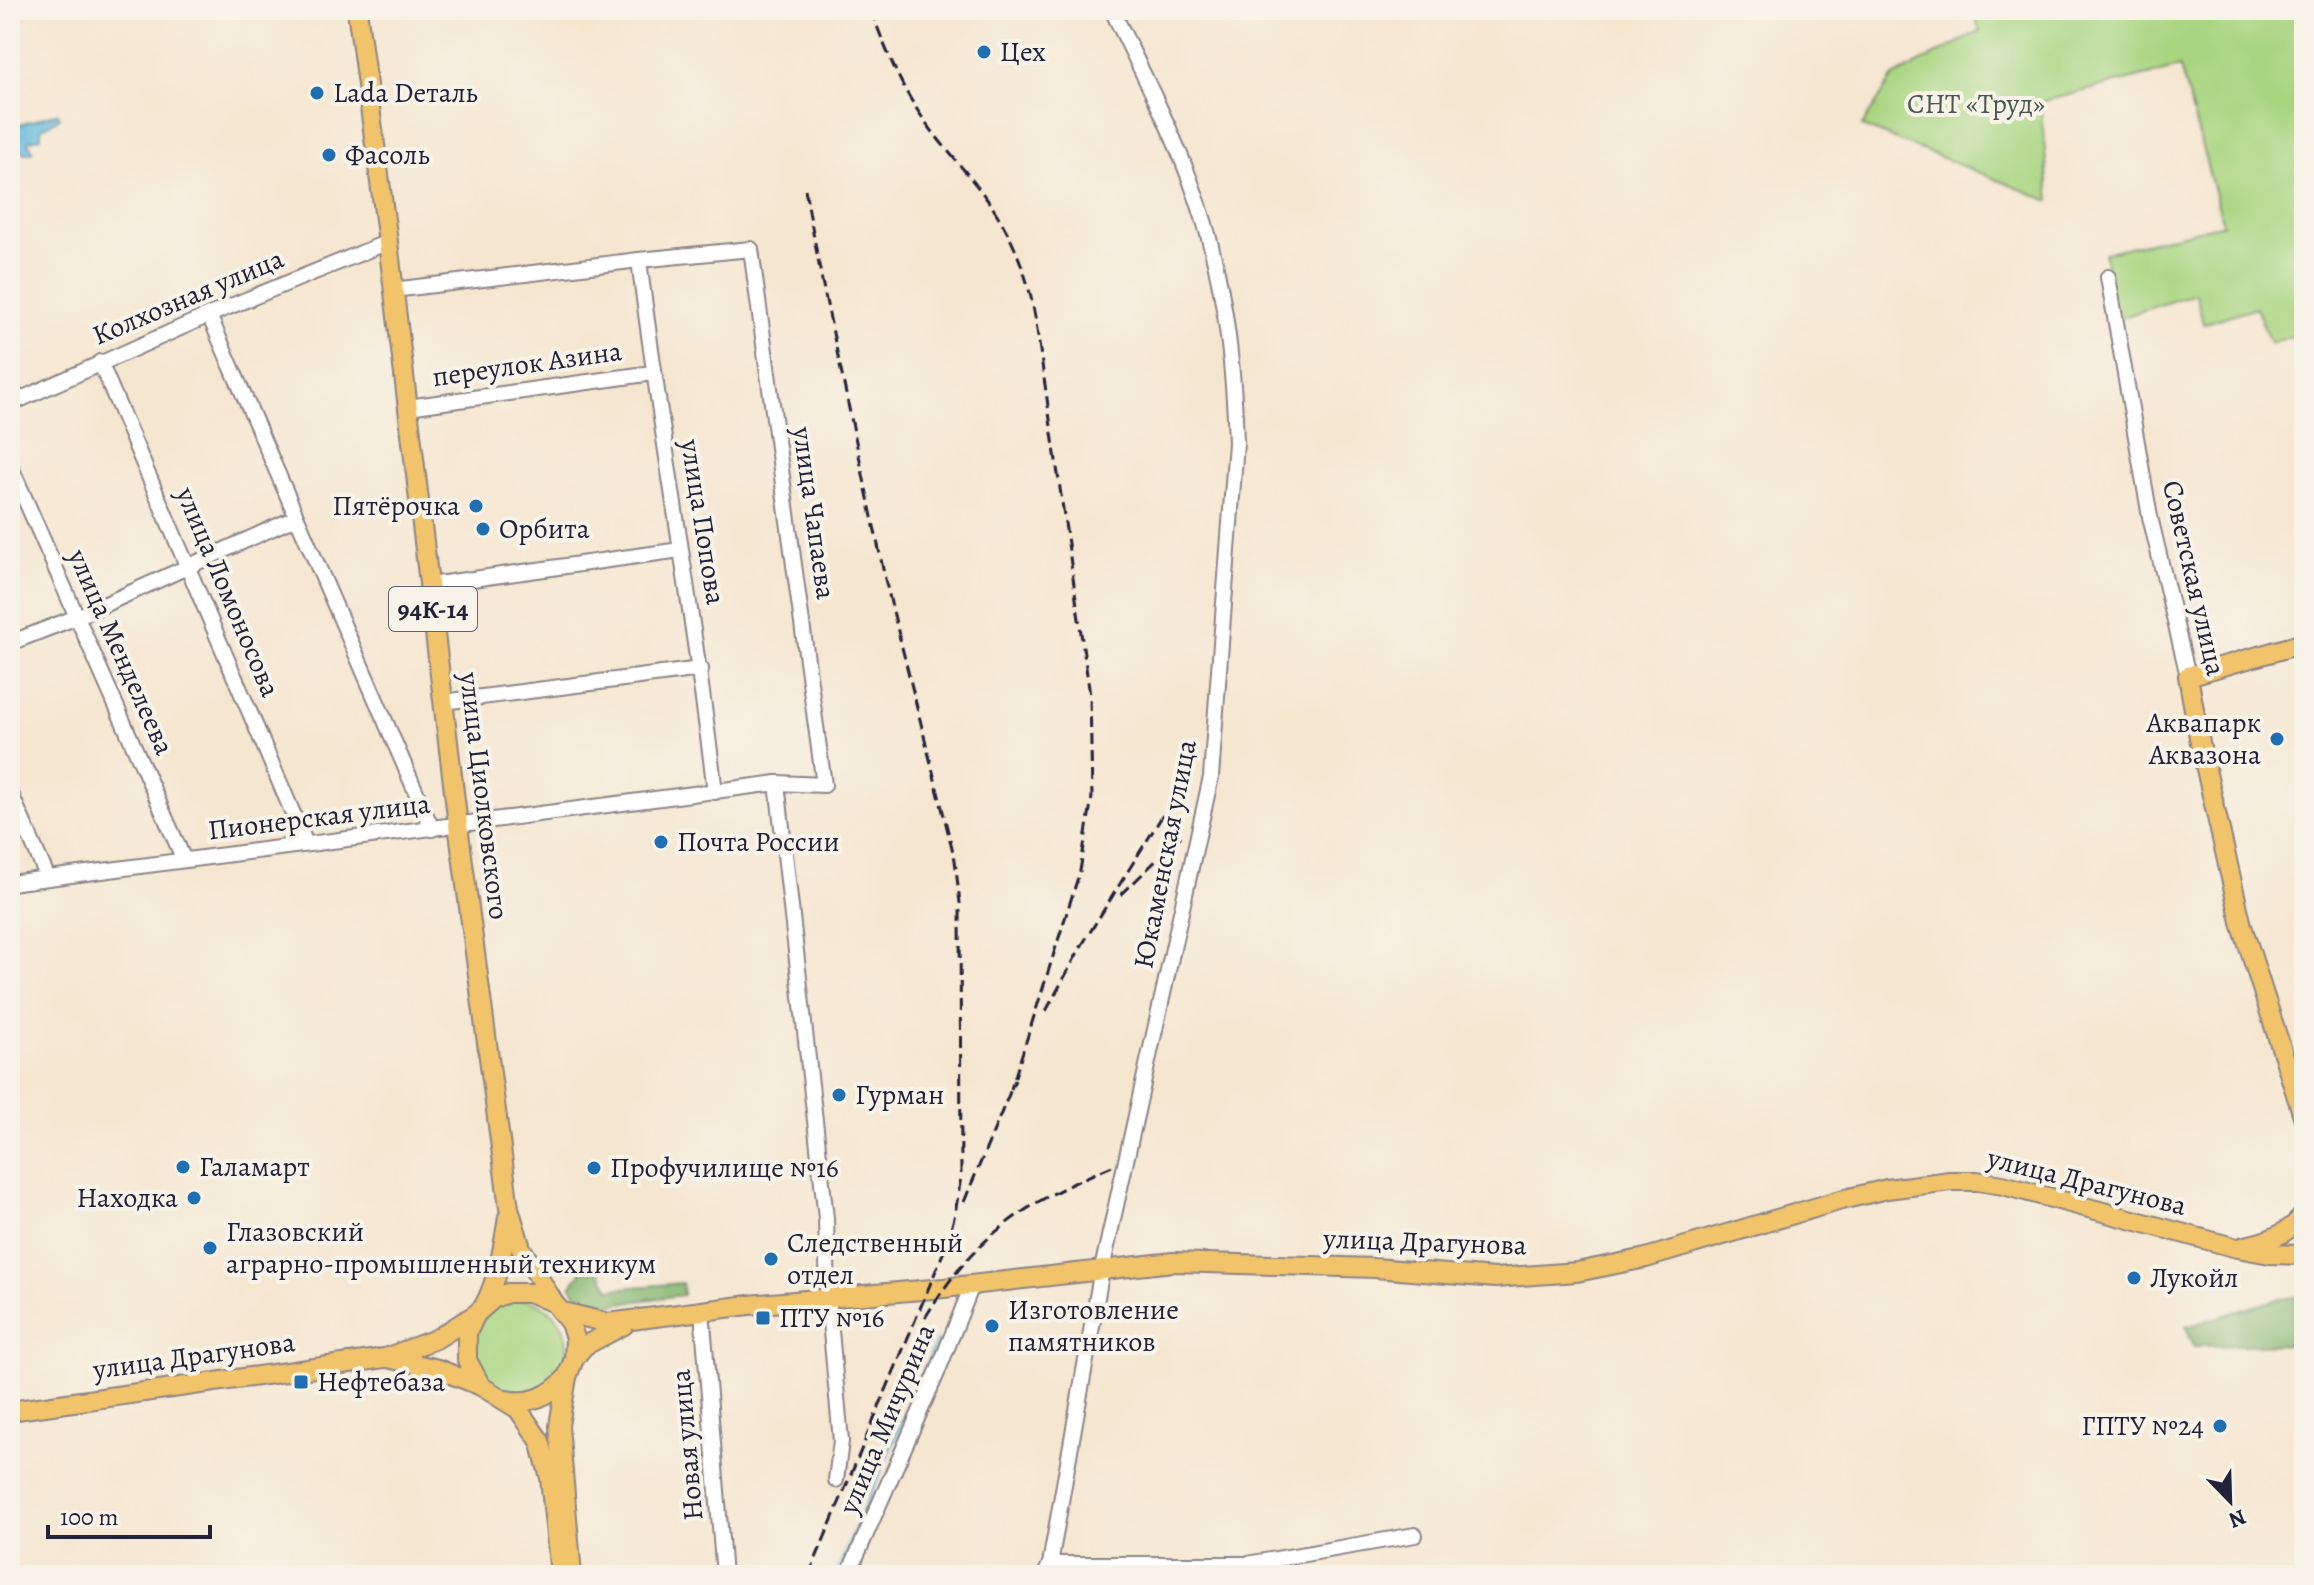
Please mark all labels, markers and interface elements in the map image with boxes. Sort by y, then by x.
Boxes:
place label: Цех [1000,33,1046,71]
marker: Цех [975,43,993,61]
place label: Lada Dеталь [333,74,478,112]
marker: Lada Dеталь [308,84,326,102]
park label: СНТ «Труд» [1907,85,2045,123]
place label: Фасоль [345,136,430,174]
marker: Фасоль [320,146,338,164]
street label: Колхозная улица [87,240,290,354]
street label: переулок Азина [430,332,624,396]
street label: улица Чапаева [783,423,845,602]
street label: улица Попова [671,436,735,607]
street label: Советская улица [2153,477,2235,679]
street label: улица Ломоносова [166,480,289,703]
place label: Пятёрочка [332,487,460,525]
marker: Пятёрочка [467,497,485,515]
place label: Орбита [499,510,590,548]
marker: Орбита [474,520,492,538]
street label: улица Менделеева [58,542,183,761]
road number: 94К-14 [389,587,477,631]
street label: улица Циолковского [450,669,518,922]
place label: Аквапарк Аквазона [2145,704,2261,774]
marker: Аквапарк Аквазона [2268,730,2286,748]
street label: Юкаменская улица [1124,736,1206,972]
street label: Пионерская улица [206,785,432,849]
place label: Почта России [677,823,840,861]
marker: Почта России [652,833,670,851]
place label: Гурман [855,1076,944,1114]
marker: Гурман [830,1086,848,1104]
street label: улица Драгунова [1983,1139,2190,1225]
place label: Галамарт [199,1148,310,1186]
place label: Профучилище №16 [610,1149,839,1187]
marker: Галамарт [174,1158,192,1176]
marker: Профучилище №16 [585,1159,603,1177]
place label: Находка [77,1179,178,1217]
marker: Находка [185,1189,203,1207]
place label: Глазовский аграрно-промышленный техникум [226,1213,656,1283]
street label: улица Драгунова [1322,1219,1527,1265]
place label: Следственный отдел [787,1224,963,1294]
marker: Глазовский аграрно-промышленный техникум [201,1239,219,1257]
marker: Следственный отдел [762,1250,780,1268]
place label: Лукойл [2150,1259,2239,1297]
marker: Лукойл [2125,1269,2143,1287]
place label: Изготовление памятников [1008,1291,1179,1361]
place label: ПТУ №16 [779,1299,885,1337]
marker: ПТУ №16 [754,1309,772,1327]
marker: Изготовление памятников [983,1317,1001,1335]
street label: улица Мичурина [829,1318,944,1521]
street label: улица Драгунова [90,1323,298,1389]
place label: Нефтебаза [317,1363,445,1401]
street label: Новая улица [661,1368,713,1522]
marker: Нефтебаза [292,1373,310,1391]
place label: ГПТУ №24 [2081,1407,2204,1445]
marker: ГПТУ №24 [2211,1417,2229,1435]
north arrow [2190,1461,2270,1541]
scale bar [48,1489,210,1539]
text: 100 m [60,1501,119,1533]
text: N [2224,1502,2251,1535]

